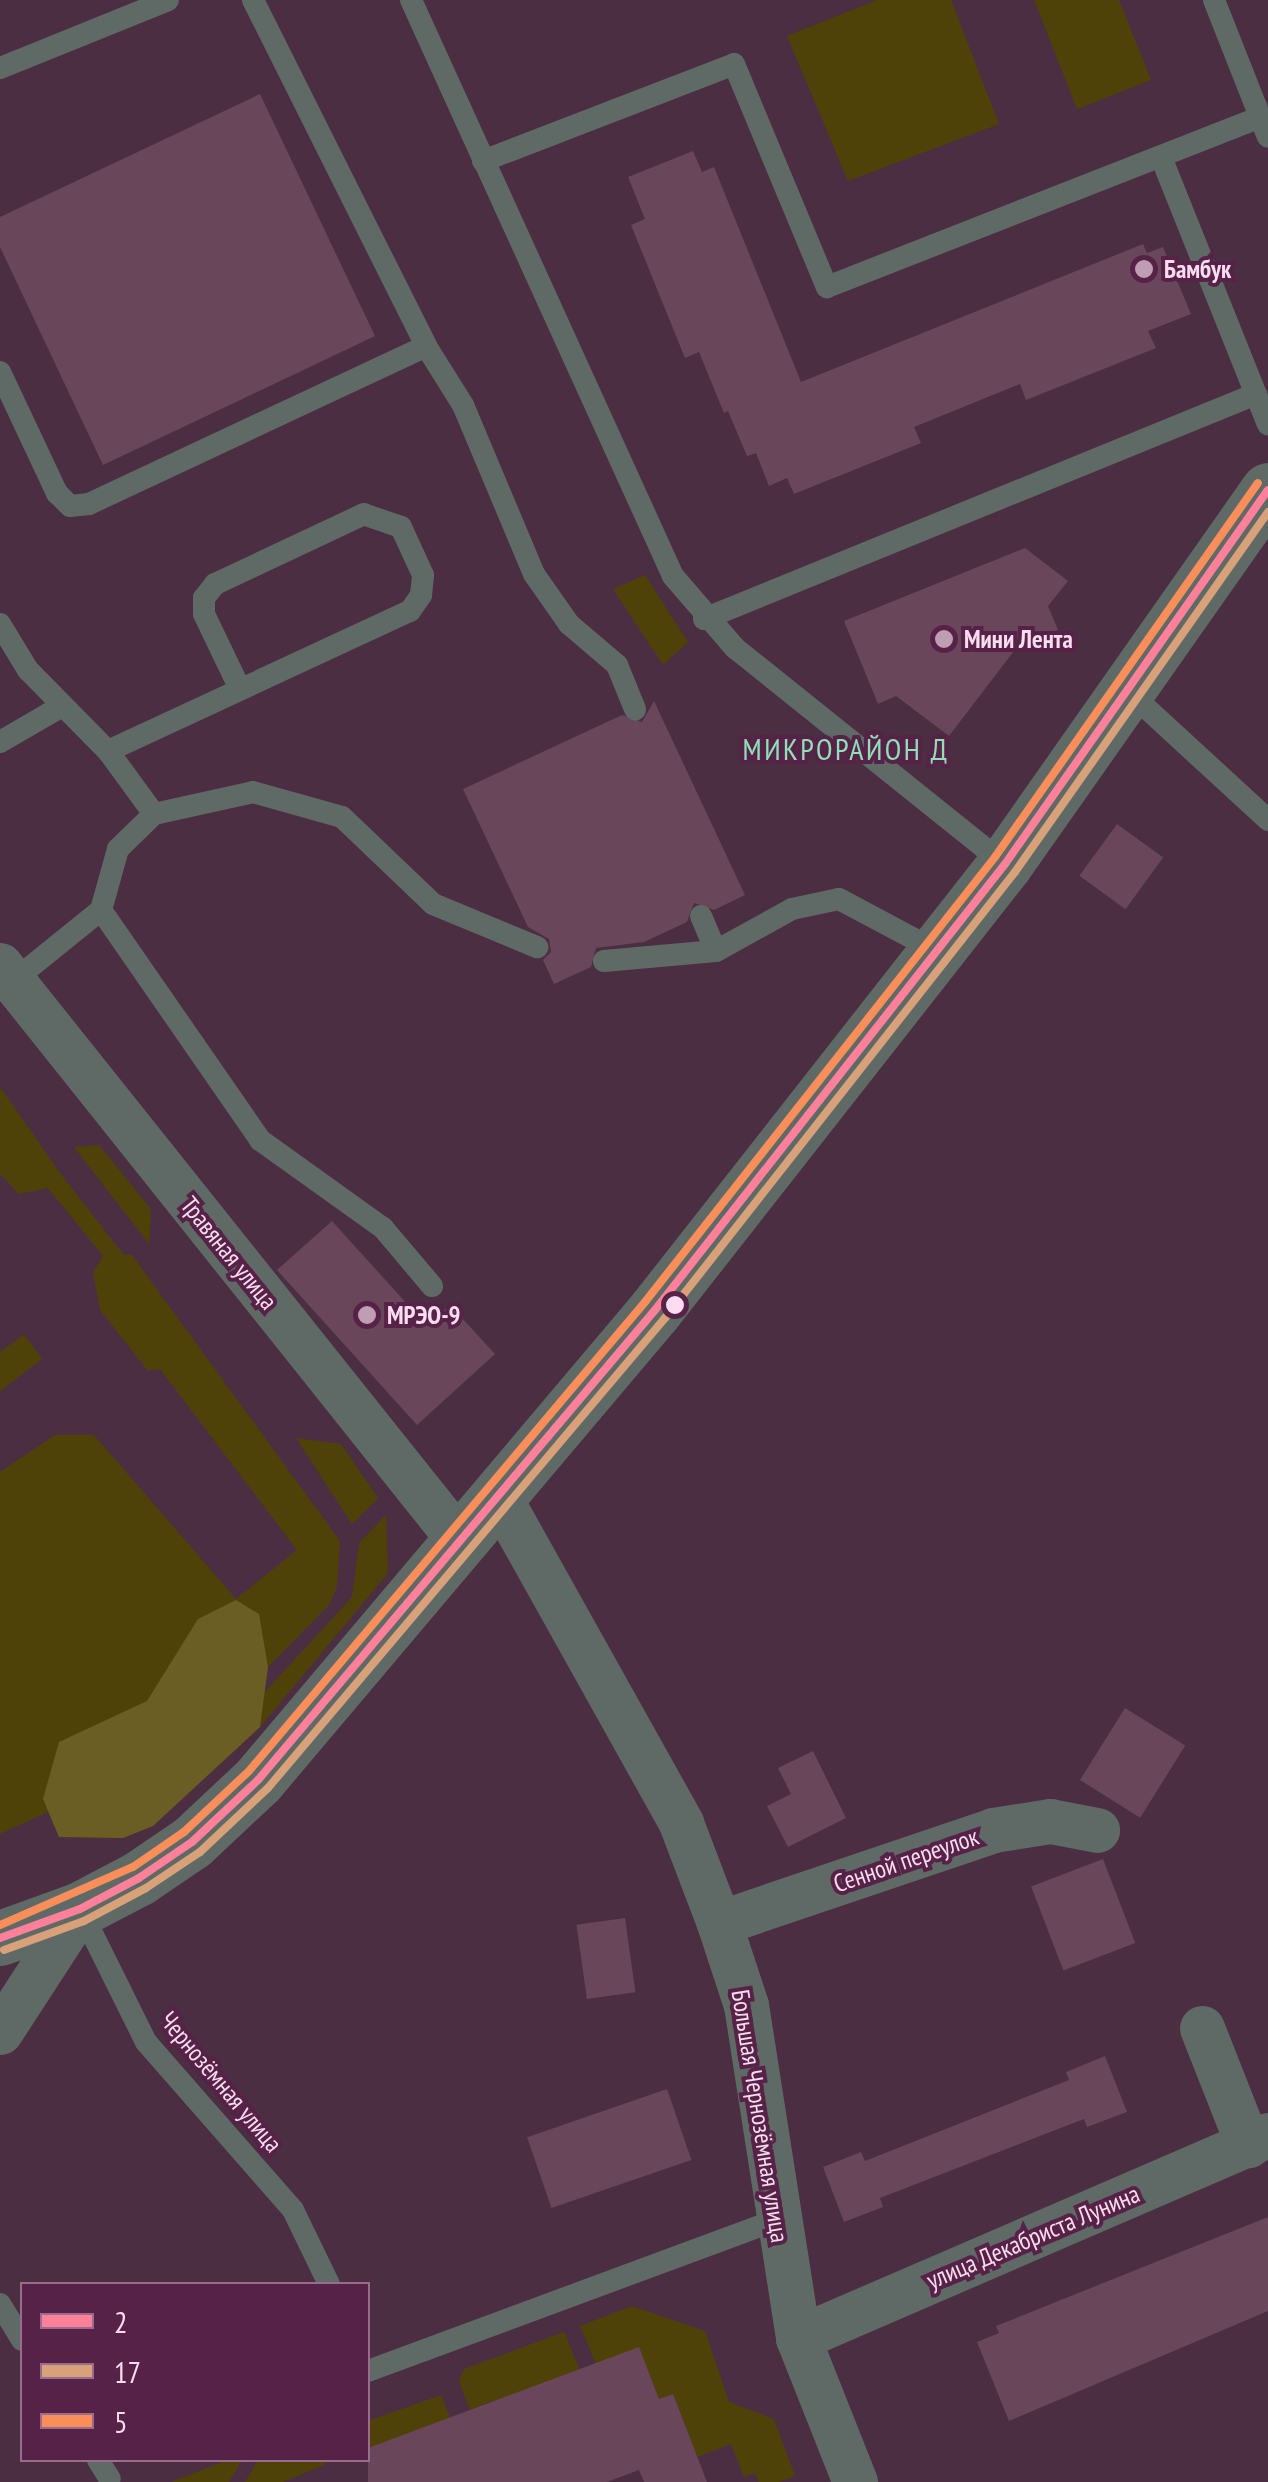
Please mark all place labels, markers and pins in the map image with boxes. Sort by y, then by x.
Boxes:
place label: Бамбук [1164,254,1231,284]
marker: Бамбук [1133,258,1155,280]
place label: Мини Лента [964,624,1073,654]
marker: Мини Лента [933,628,955,650]
unlabelled marker [665,1295,685,1315]
place label: МРЭО-9 [387,1300,461,1330]
marker: МРЭО-9 [356,1304,378,1326]

